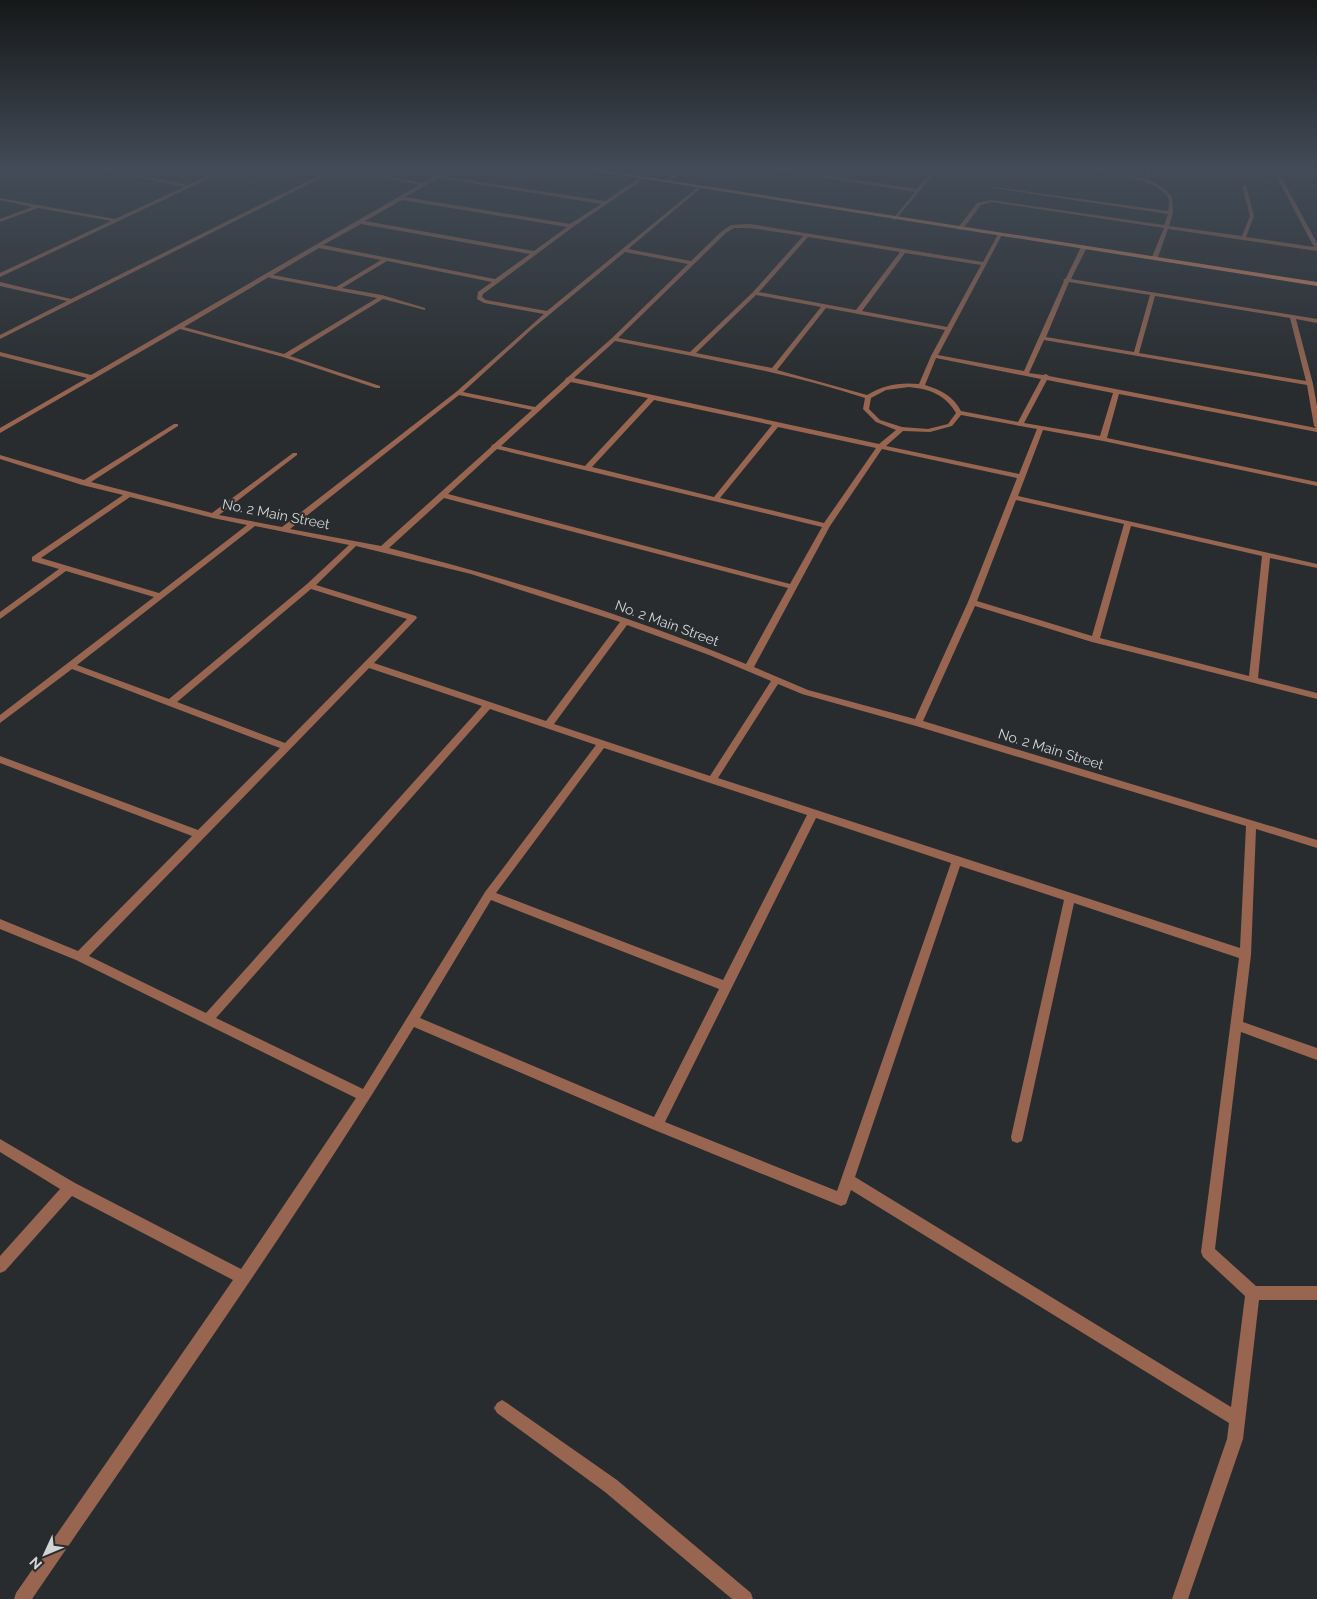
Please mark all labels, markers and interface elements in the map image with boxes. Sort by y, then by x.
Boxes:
street label: No. 2 Main Street [221,496,331,532]
street label: No. 2 Main Street [613,597,721,649]
street label: No. 2 Main Street [996,725,1106,773]
north arrow [20,1529,70,1579]
text: N [26,1554,45,1572]

